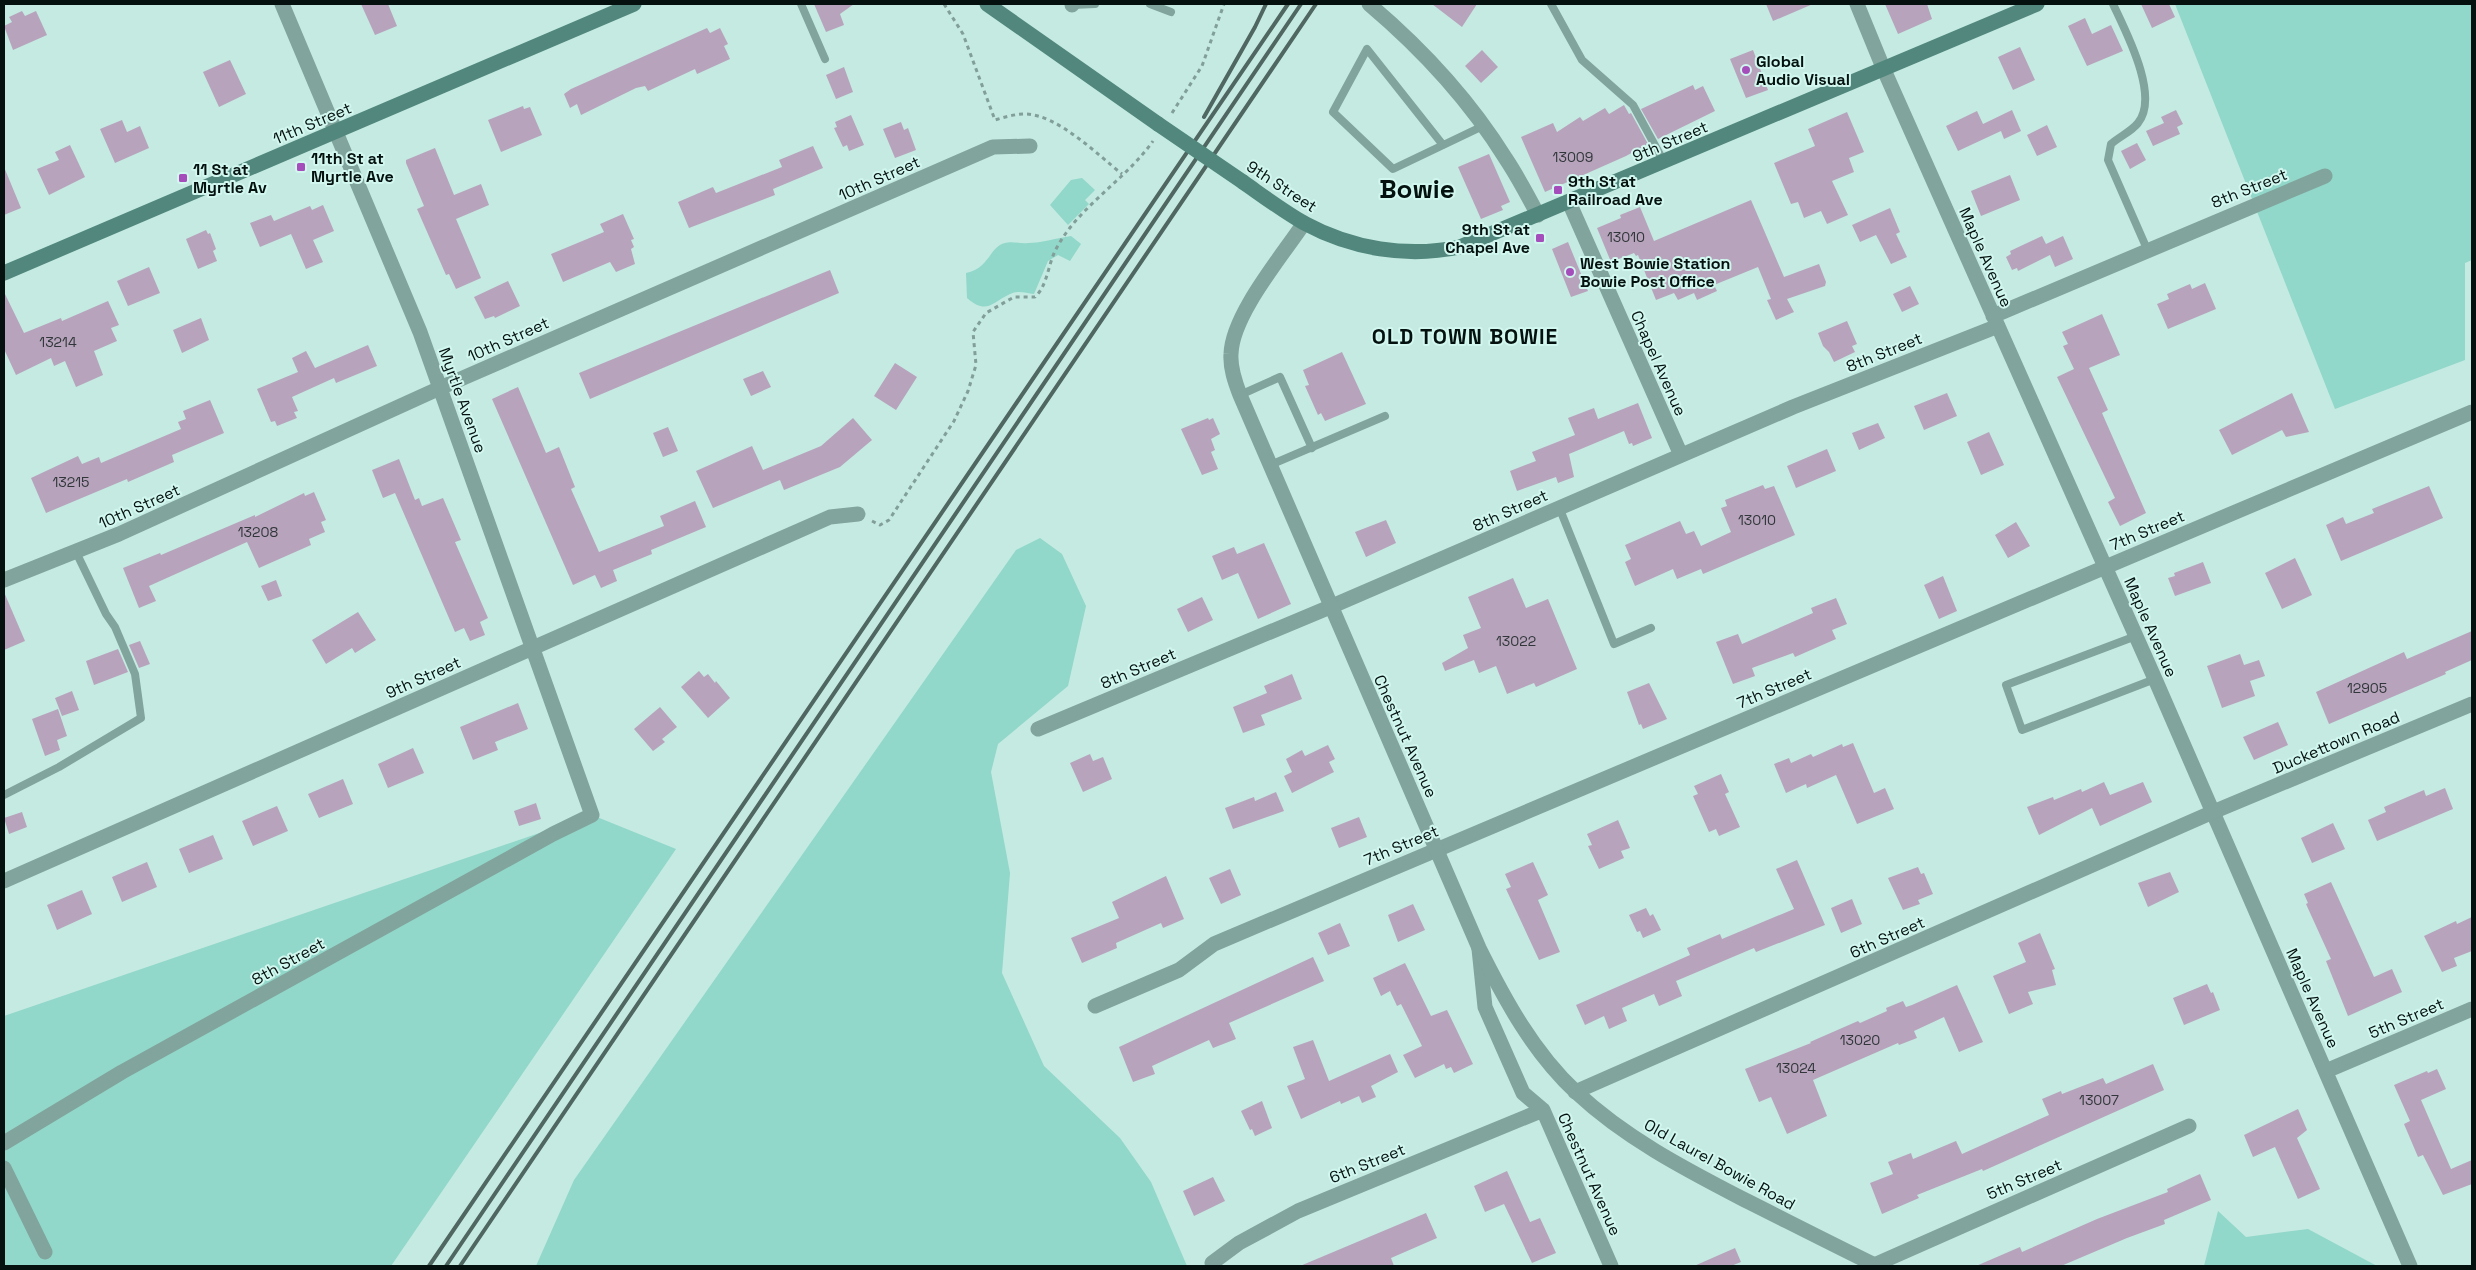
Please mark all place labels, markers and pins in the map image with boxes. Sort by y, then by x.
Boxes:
place label: Global Audio Visual [1756,51,1850,90]
marker: Global Audio Visual [1740,64,1752,76]
place label: 11th St at Myrtle Ave [311,148,394,187]
place label: 11 St at Myrtle Av [193,159,267,198]
marker: 11th St at Myrtle Ave [295,161,307,173]
place label: 9th St at Railroad Ave [1568,171,1663,210]
marker: 11 St at Myrtle Av [177,172,189,184]
marker: 9th St at Railroad Ave [1552,184,1564,196]
place label: 9th St at Chapel Ave [1445,219,1530,258]
marker: 9th St at Chapel Ave [1534,232,1546,244]
place label: West Bowie Station Bowie Post Office [1580,253,1730,292]
marker: West Bowie Station Bowie Post Office [1564,266,1576,278]

